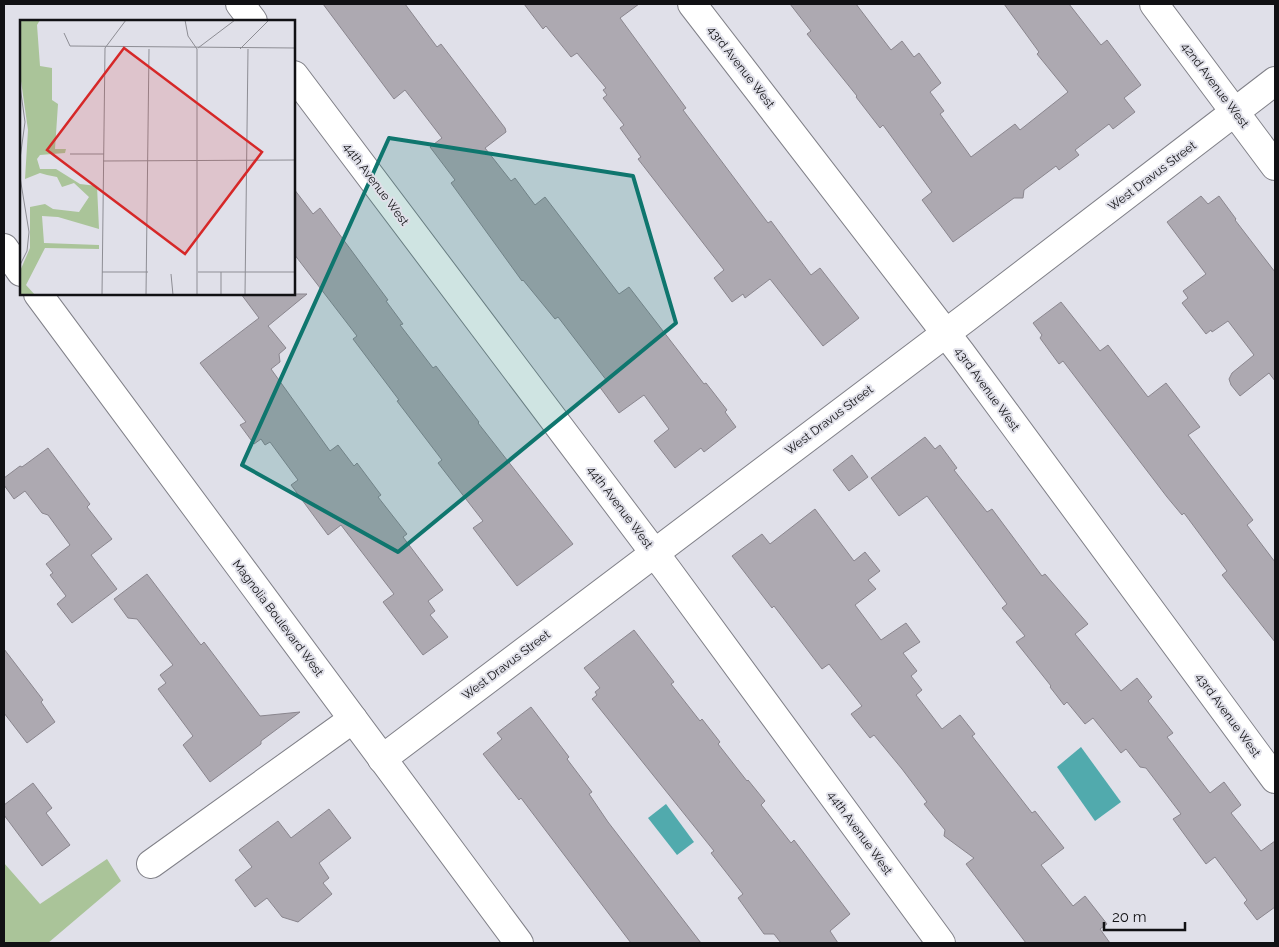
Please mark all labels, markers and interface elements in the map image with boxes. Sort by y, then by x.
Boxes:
inset map [20,20,295,295]
street label: 43rd Avenue West [705,23,777,111]
street label: 42nd Avenue West [1178,40,1252,130]
street label: West Dravus Street [1105,138,1199,214]
street label: 44th Avenue West [340,140,412,228]
street label: 43rd Avenue West [952,344,1022,434]
street label: West Dravus Street [782,382,876,458]
street label: 44th Avenue West [584,463,656,551]
street label: Magnolia Boulevard West [230,557,326,679]
street label: West Dravus Street [459,627,553,703]
street label: 43rd Avenue West [1193,670,1263,760]
street label: 44th Avenue West [825,788,895,878]
scale bar [1104,900,1185,932]
text: 20 m [1112,908,1147,926]

